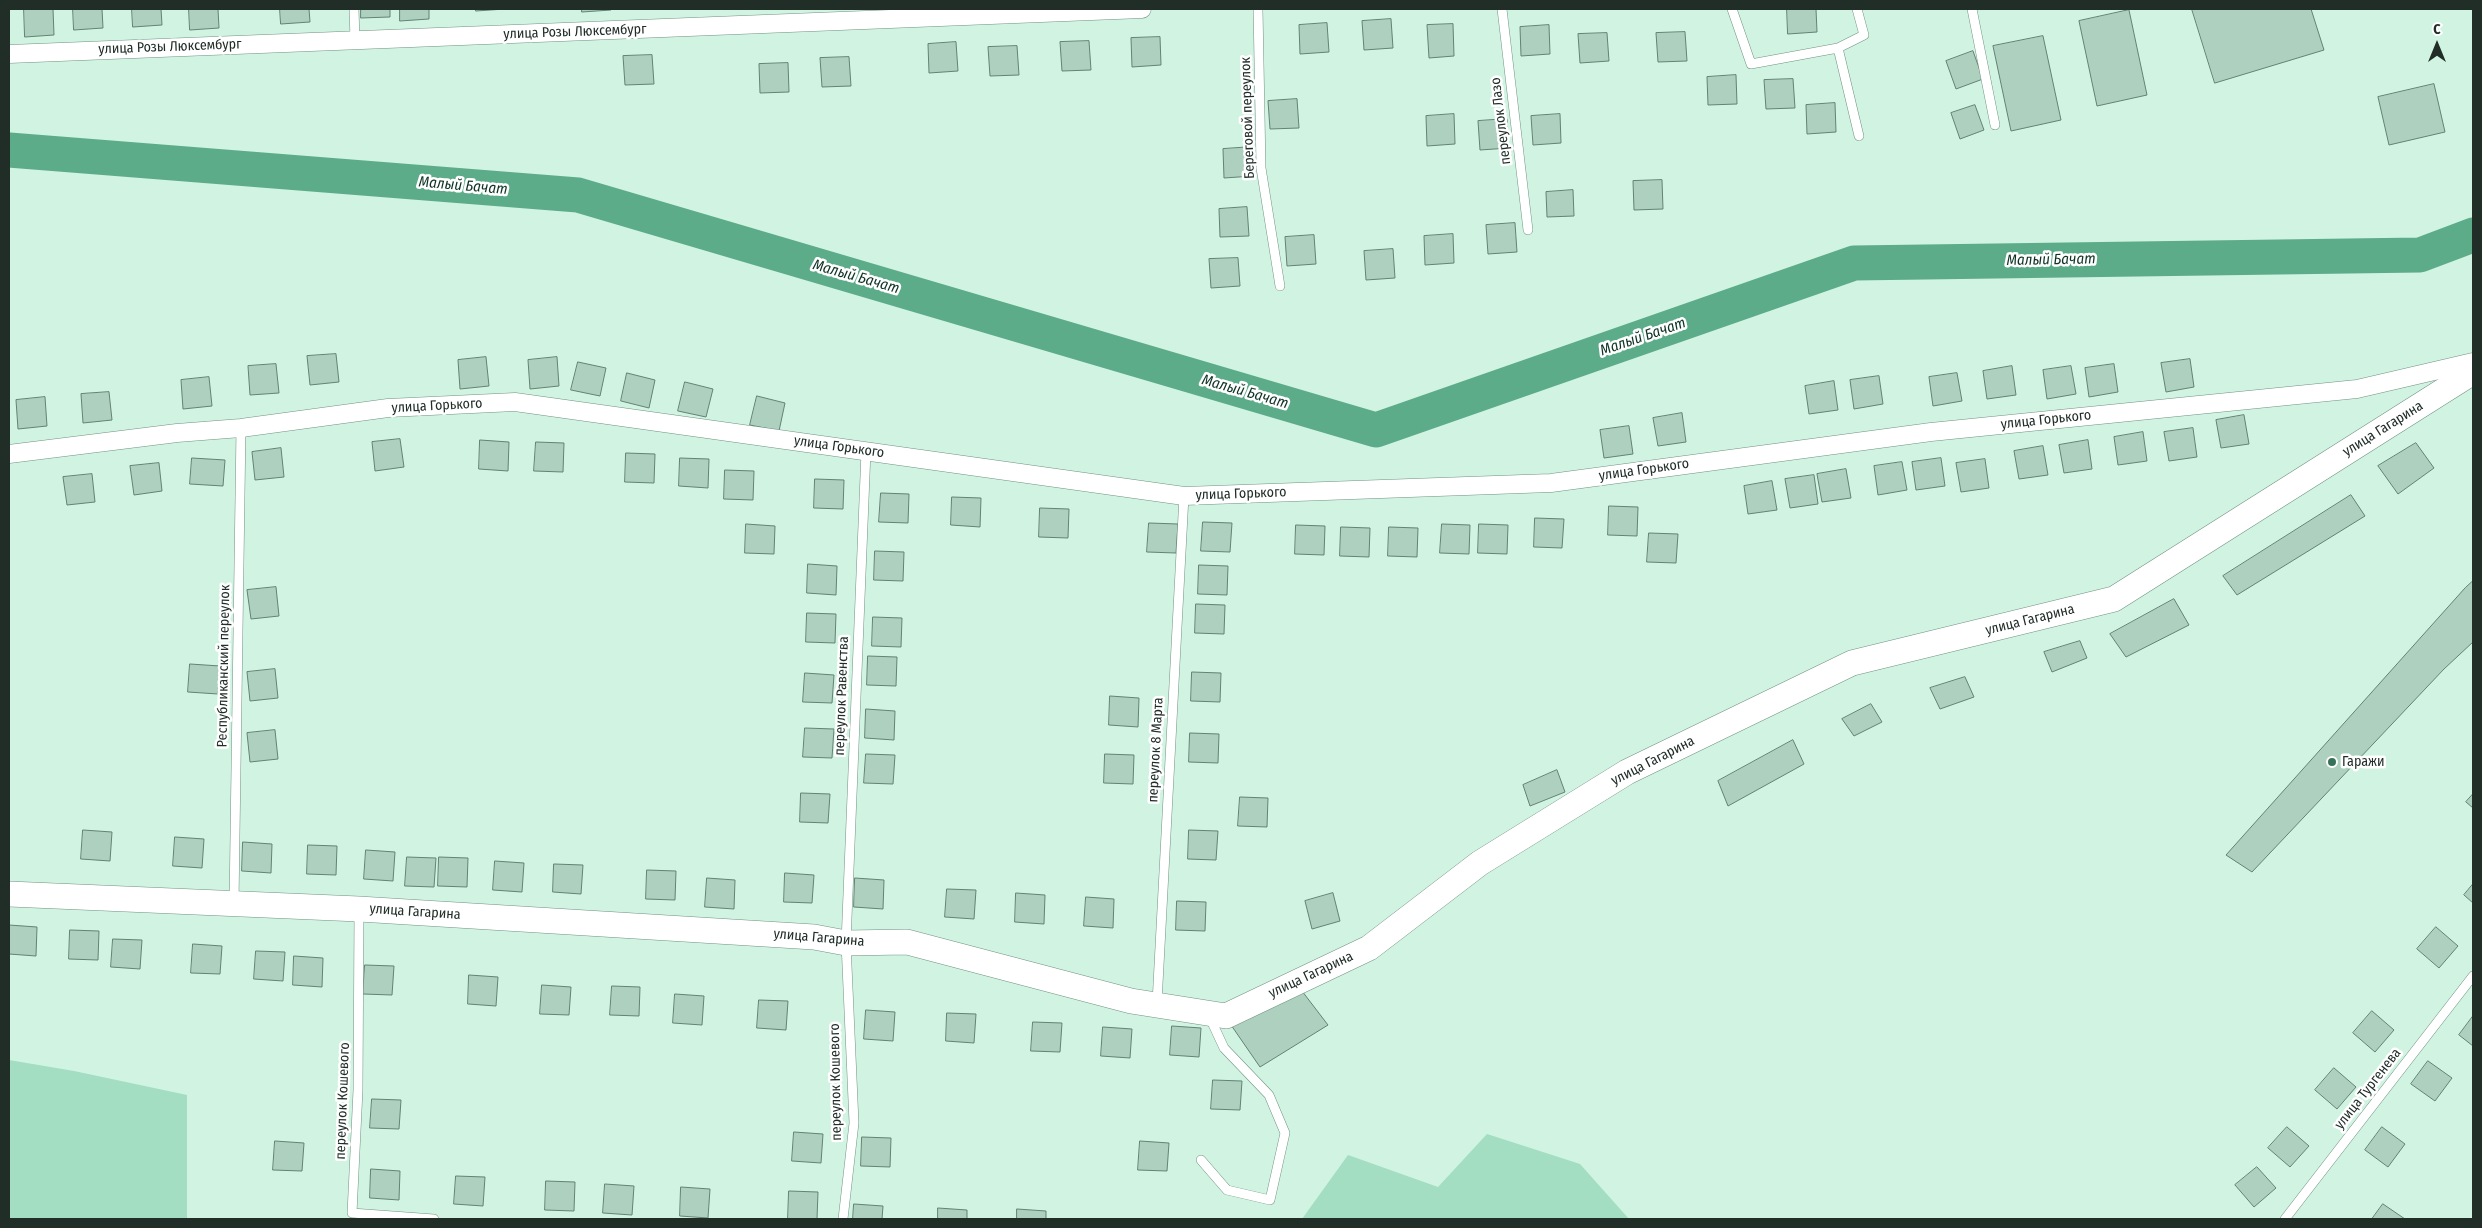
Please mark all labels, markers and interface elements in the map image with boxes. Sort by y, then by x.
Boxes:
north arrow [2412,20,2462,70]
street label: улица Розы Люксембург [503,21,647,43]
text: С [2433,21,2441,38]
street label: улица Розы Люксембург [98,36,242,58]
street label: Береговой переулок [1237,57,1259,179]
street label: переулок Лазо [1487,76,1515,166]
water label: Малый Бачат [418,173,508,199]
water label: Малый Бачат [2006,250,2096,270]
water label: Малый Бачат [811,256,901,298]
water label: Малый Бачат [1598,314,1688,360]
water label: Малый Бачат [1200,371,1290,413]
street label: улица Горького [391,395,483,417]
street label: улица Гагарина [2340,398,2426,460]
street label: улица Горького [2000,407,2092,433]
street label: улица Горького [793,432,885,462]
street label: улица Горького [1598,455,1690,485]
street label: улица Горького [1195,484,1287,504]
street label: Республиканский переулок [214,584,234,748]
street label: улица Гагарина [1984,601,2076,639]
street label: переулок Равенства [832,636,852,756]
street label: переулок 8 Марта [1145,697,1167,803]
street label: улица Гагарина [1609,733,1697,789]
place label: Гаражи [2342,754,2385,770]
marker: Гаражи [2326,756,2338,768]
street label: улица Гагарина [369,900,461,924]
street label: улица Гагарина [773,926,865,950]
street label: улица Гагарина [1266,948,1356,1002]
street label: переулок Кошевого [827,1023,845,1141]
street label: переулок Кошевого [333,1042,353,1160]
street label: улица Тургенева [2331,1045,2405,1133]

